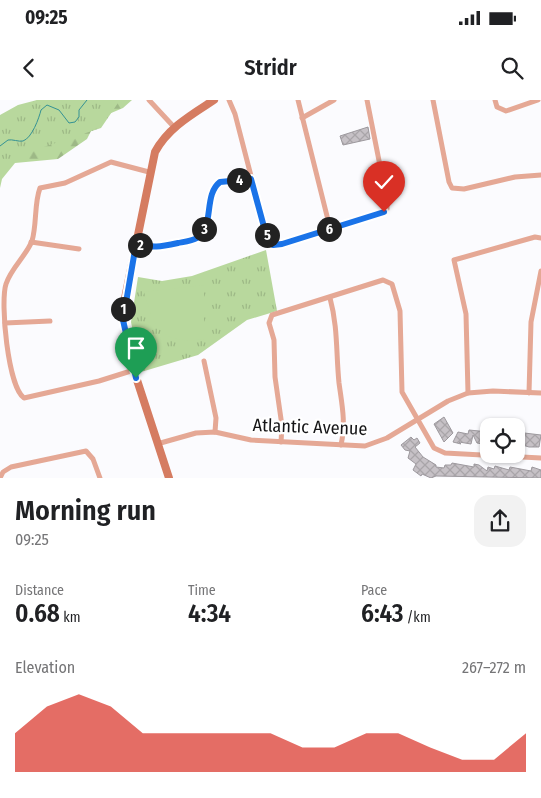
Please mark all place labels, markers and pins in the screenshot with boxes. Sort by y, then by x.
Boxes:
pin [363,161,405,212]
pin: 4 [226,168,252,192]
pin: 3 [192,216,216,242]
pin: 6 [316,216,342,242]
pin: 5 [254,222,280,248]
pin: 2 [128,232,152,258]
pin: 1 [110,296,136,322]
pin [115,327,157,378]

